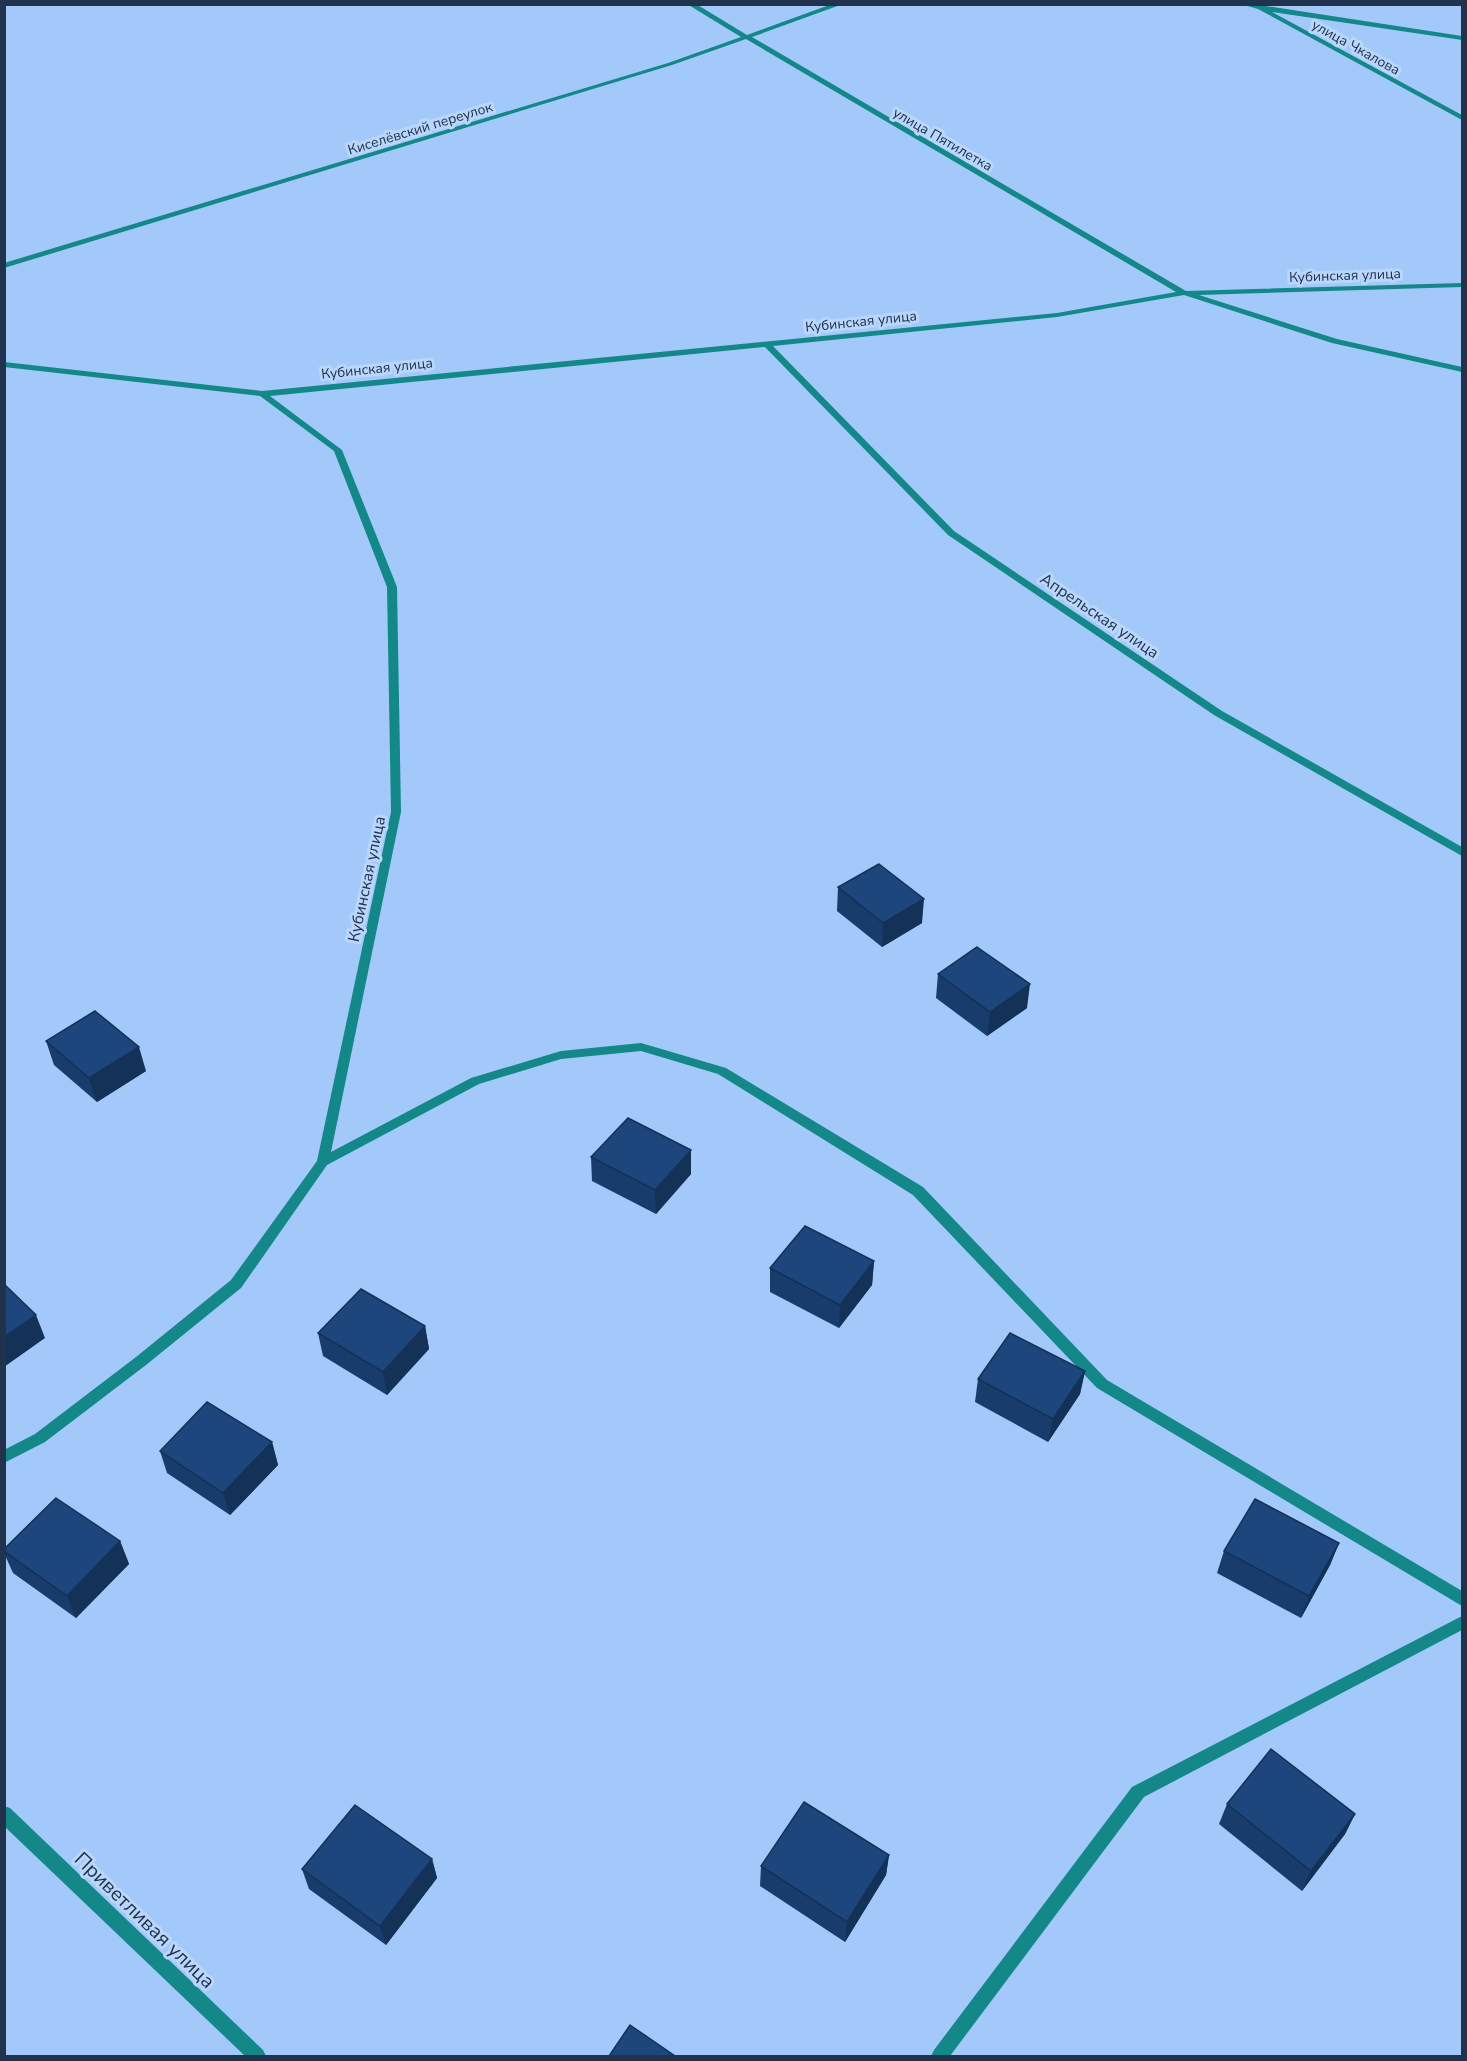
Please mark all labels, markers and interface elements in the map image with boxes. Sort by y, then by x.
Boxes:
street label: улица Чкалова [1308,15,1403,80]
street label: Киселёвский переулок [345,97,495,160]
street label: улица Пятилетка [890,103,996,176]
street label: Кубинская улица [1289,264,1401,287]
street label: Кубинская улица [804,306,918,337]
street label: Кубинская улица [320,353,434,384]
street label: Апрельская улица [1036,568,1163,664]
street label: Кубинская улица [343,814,391,944]
street label: Приветливая улица [68,1846,221,1995]

